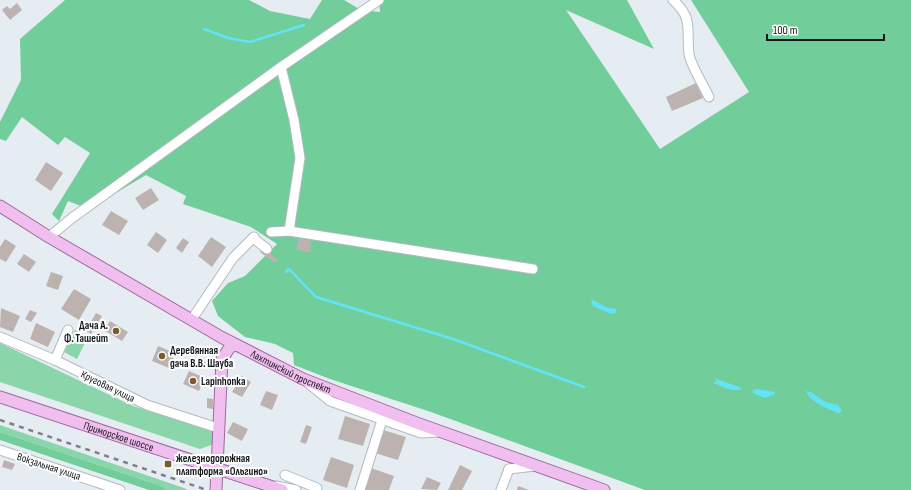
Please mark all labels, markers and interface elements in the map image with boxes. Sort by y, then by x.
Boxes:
scale bar [767,16,884,42]
text: 100 m [773,23,798,38]
place label: Дача А. Ф. Ташейт [64,319,108,345]
marker: Дача А. Ф. Ташейт [111,326,121,336]
place label: Деревянная дача В.В. Шауба [170,344,234,370]
street label: Лахтинский проспект [247,347,333,396]
marker: Деревянная дача В.В. Шауба [157,351,167,361]
street label: Круговая улица [79,368,137,405]
place label: Lapinhonka [201,375,246,388]
marker: Lapinhonka [188,376,198,386]
street label: Приморское шоссе [82,419,155,454]
street label: Вокзальная улица [15,450,82,483]
place label: железнодорожная платформа «Ольгино» [176,452,268,478]
marker: железнодорожная платформа «Ольгино» [163,459,173,469]

